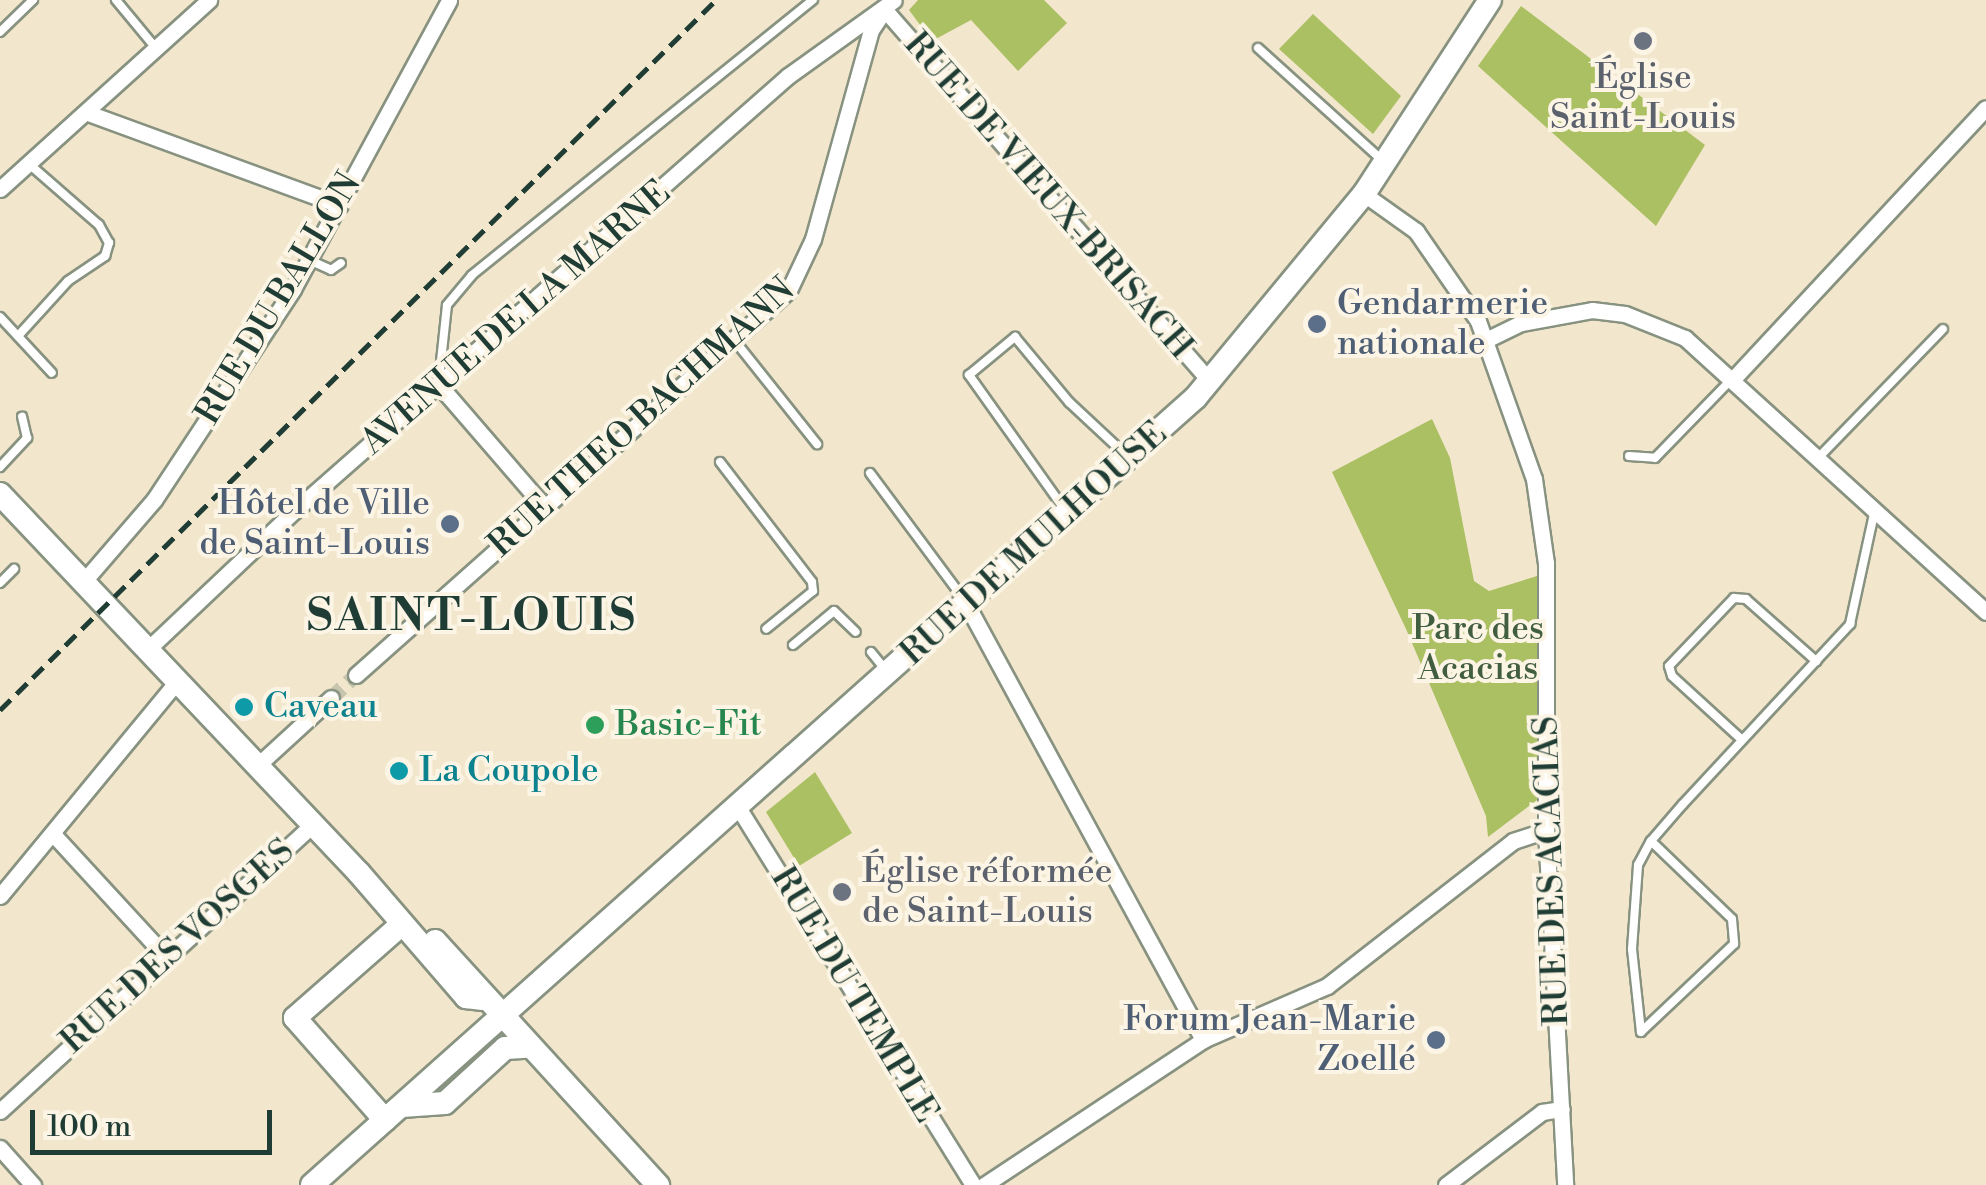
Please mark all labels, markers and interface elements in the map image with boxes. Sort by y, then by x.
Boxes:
street label: RUE DE VIEUX-BRISACH [895,24,1201,368]
marker: Église Saint-Louis [1632,30,1654,52]
place label: Église Saint-Louis [1550,57,1736,139]
street label: RUE DU BALLON [187,165,371,433]
street label: AVENUE DE LA MARNE [353,172,679,464]
street label: RUE THEO BACHMANN [480,269,804,567]
place label: Gendarmerie nationale [1337,283,1548,365]
marker: Gendarmerie nationale [1306,313,1328,335]
street label: RUE DE MULHOUSE [892,413,1176,675]
place label: Hôtel de Ville de Saint-Louis [199,483,430,565]
marker: Hôtel de Ville de Saint-Louis [439,513,461,535]
district label: SAINT-LOUIS [307,590,637,644]
park label: Parc des Acacias [1412,608,1544,690]
place label: Caveau [264,686,378,728]
marker: Caveau [233,696,255,718]
place label: Basic-Fit [615,704,762,746]
marker: Basic-Fit [584,714,606,736]
street label: RUE DES ACACIAS [1526,715,1578,1027]
place label: La Coupole [419,750,599,792]
marker: La Coupole [388,760,410,782]
street label: RUE DES VOSGES [52,831,304,1063]
place label: Église réformée de Saint-Louis [862,851,1112,933]
street label: RUE DU TEMPLE [761,859,947,1131]
marker: Église réformée de Saint-Louis [831,881,853,903]
place label: Forum Jean-Marie Zoellé [1123,999,1416,1081]
marker: Forum Jean-Marie Zoellé [1425,1029,1447,1051]
scale bar [35,1090,278,1152]
text: 100 m [47,1108,131,1146]

